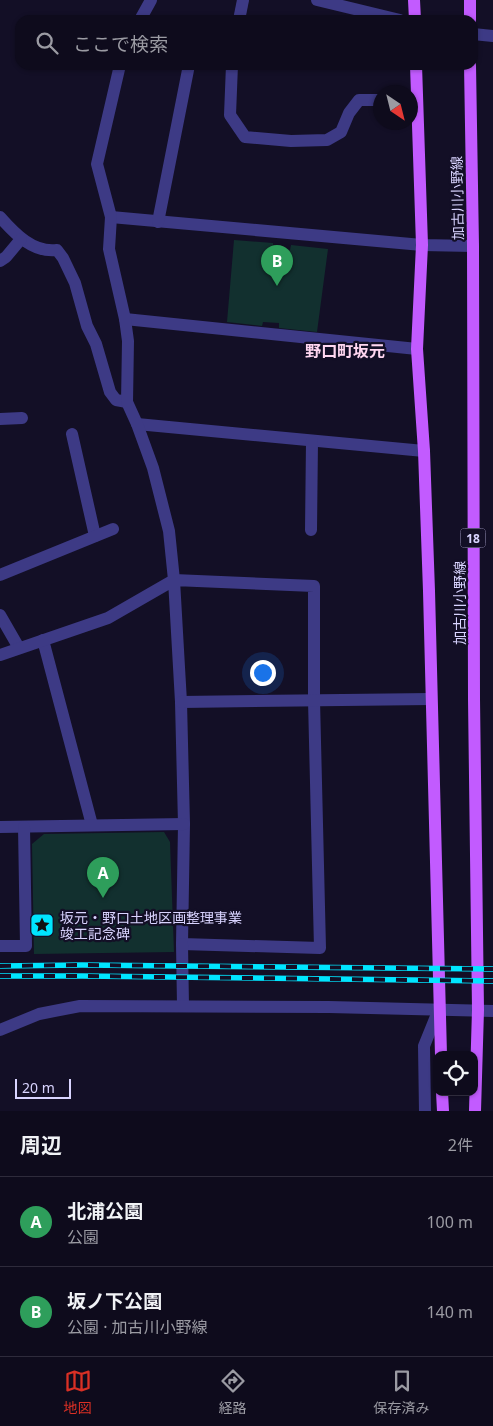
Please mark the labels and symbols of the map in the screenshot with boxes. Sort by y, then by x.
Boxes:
north arrow [373,85,418,130]
street label: 加古川小野線 [447,156,467,240]
pin: B [261,245,293,286]
district label: 野口町坂元 [305,340,385,362]
road number: 18 [460,528,486,548]
street label: 加古川小野線 [450,561,469,645]
your location [250,660,276,686]
pin: A [87,857,119,898]
place label: 坂元・野口土地区画整理事業 竣工記念碑 [60,908,242,943]
place icon: 坂元・野口土地区画整理事業 竣工記念碑 [29,912,55,938]
scale bar [15,1076,71,1099]

